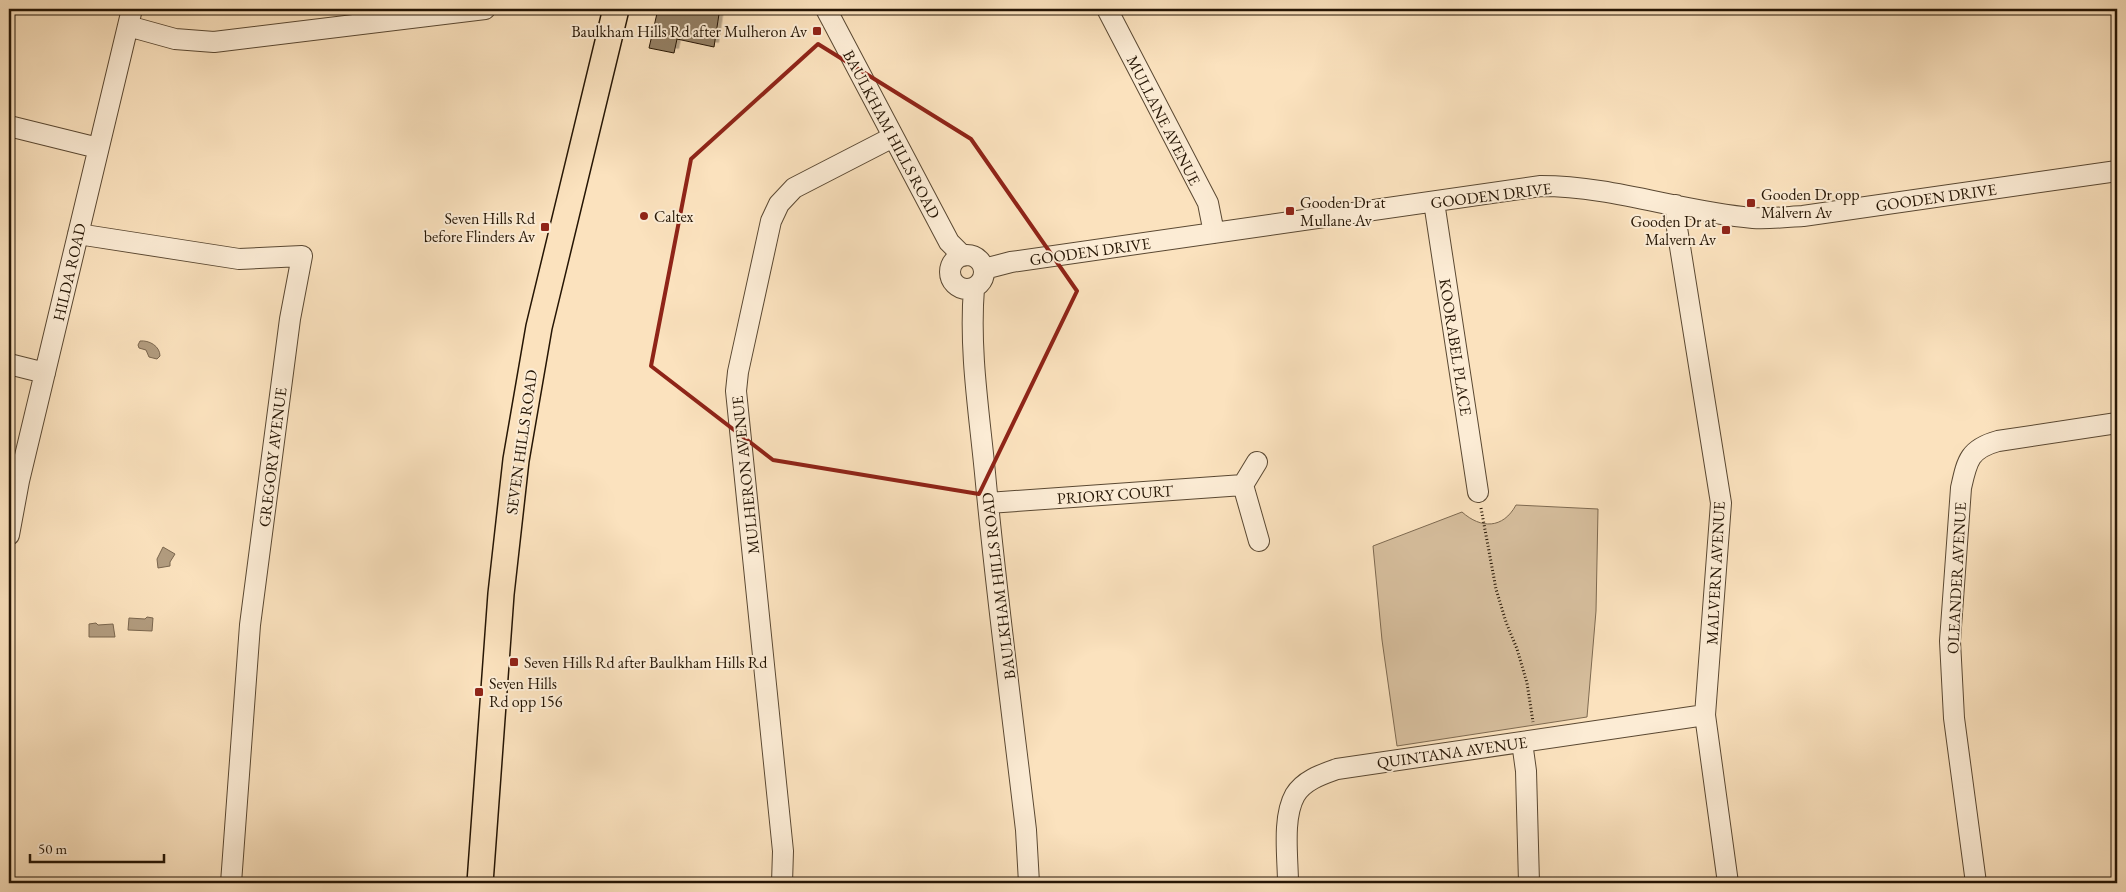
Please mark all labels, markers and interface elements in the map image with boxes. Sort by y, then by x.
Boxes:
place label: Baulkham Hills Rd after Mulheron Av [571,21,808,42]
marker: Baulkham Hills Rd after Mulheron Av [811,25,823,37]
street label: BAULKHAM HILLS ROAD [838,46,945,222]
street label: MULLANE AVENUE [1122,52,1205,189]
street label: GOODEN DRIVE [1429,178,1553,213]
street label: GOODEN DRIVE [1874,179,1998,216]
place label: Gooden Dr opp Malvern Av [1761,184,1860,223]
place label: Gooden Dr at Mullane Av [1300,192,1386,231]
marker: Gooden Dr opp Malvern Av [1745,197,1757,209]
marker: Gooden Dr at Mullane Av [1284,205,1296,217]
place label: Caltex [654,206,694,227]
place label: Seven Hills Rd before Flinders Av [424,208,536,247]
marker: Caltex [638,210,650,222]
place label: Gooden Dr at Malvern Av [1630,211,1717,250]
street label: HILDA ROAD [48,221,91,323]
marker: Seven Hills Rd before Flinders Av [539,221,551,233]
marker: Gooden Dr at Malvern Av [1720,224,1732,236]
street label: GOODEN DRIVE [1028,233,1152,270]
street label: KOORABEL PLACE [1434,277,1477,417]
street label: SEVEN HILLS ROAD [501,368,542,516]
street label: GREGORY AVENUE [254,386,291,528]
street label: MULHERON AVENUE [727,395,764,555]
street label: PRIORY COURT [1056,480,1174,509]
street label: BAULKHAM HILLS ROAD [977,491,1020,681]
street label: MALVERN AVENUE [1701,501,1730,645]
street label: OLEANDER AVENUE [1942,502,1971,655]
place label: Seven Hills Rd after Baulkham Hills Rd [524,652,768,673]
marker: Seven Hills Rd after Baulkham Hills Rd [508,656,520,668]
place label: Seven Hills Rd opp 156 [489,673,563,712]
marker: Seven Hills Rd opp 156 [473,686,485,698]
street label: QUINTANA AVENUE [1376,732,1529,773]
scale bar [30,832,164,864]
text: 50 m [38,839,67,858]

